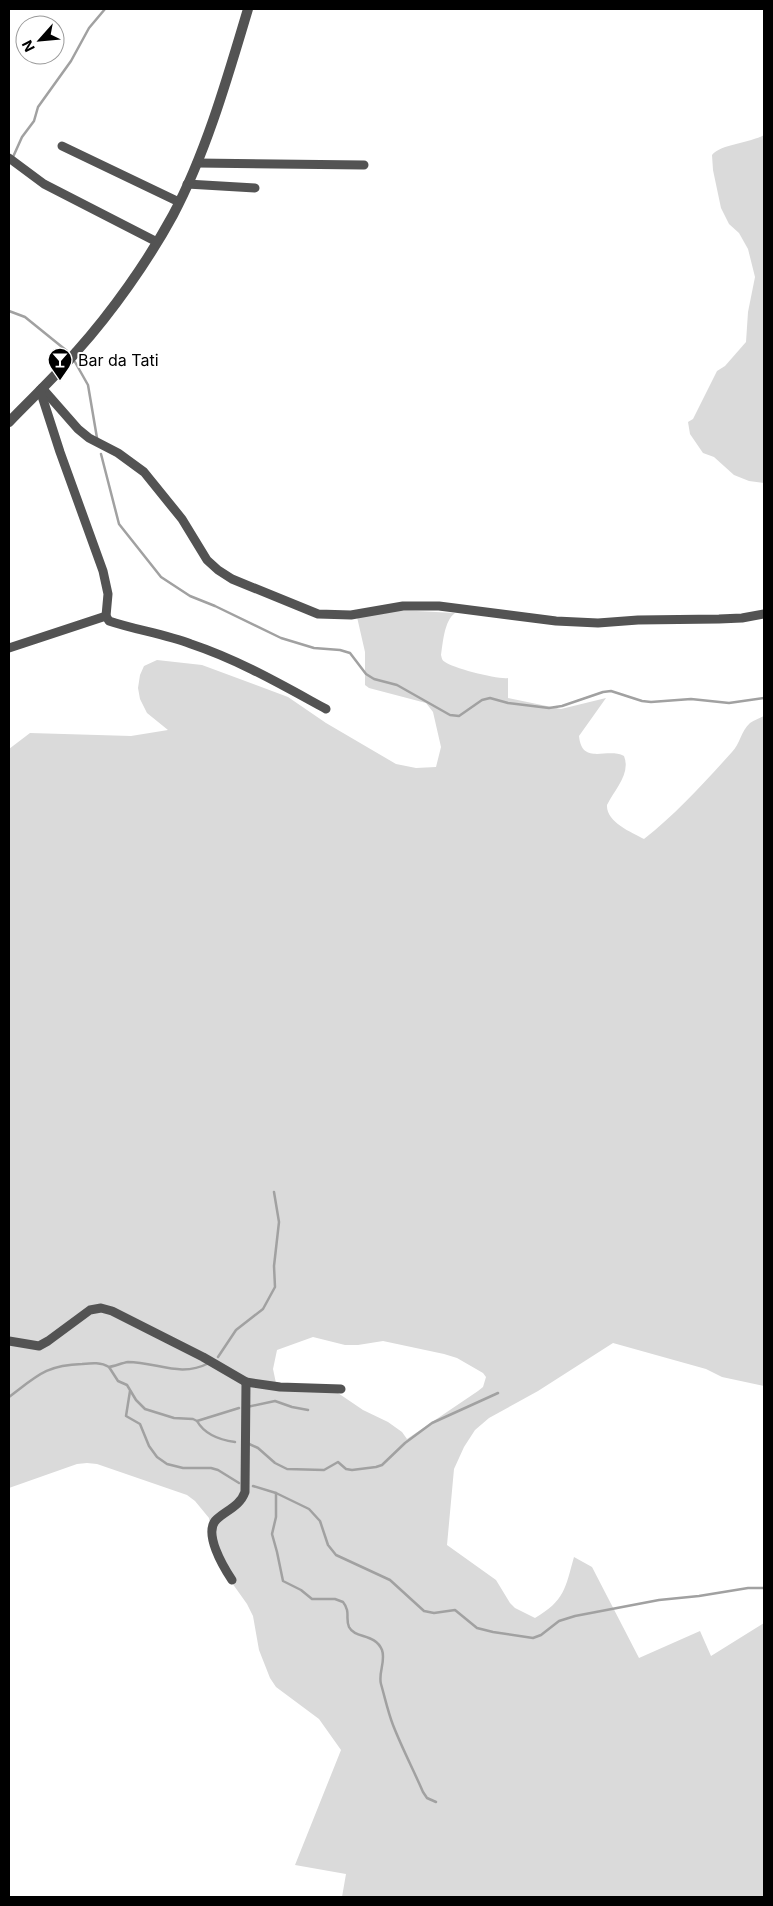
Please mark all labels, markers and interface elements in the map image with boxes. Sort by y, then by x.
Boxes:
north arrow [15,15,65,65]
text: N [18,38,38,55]
bar icon: Bar da Tati [47,347,73,381]
place label: Bar da Tati [78,350,159,370]

